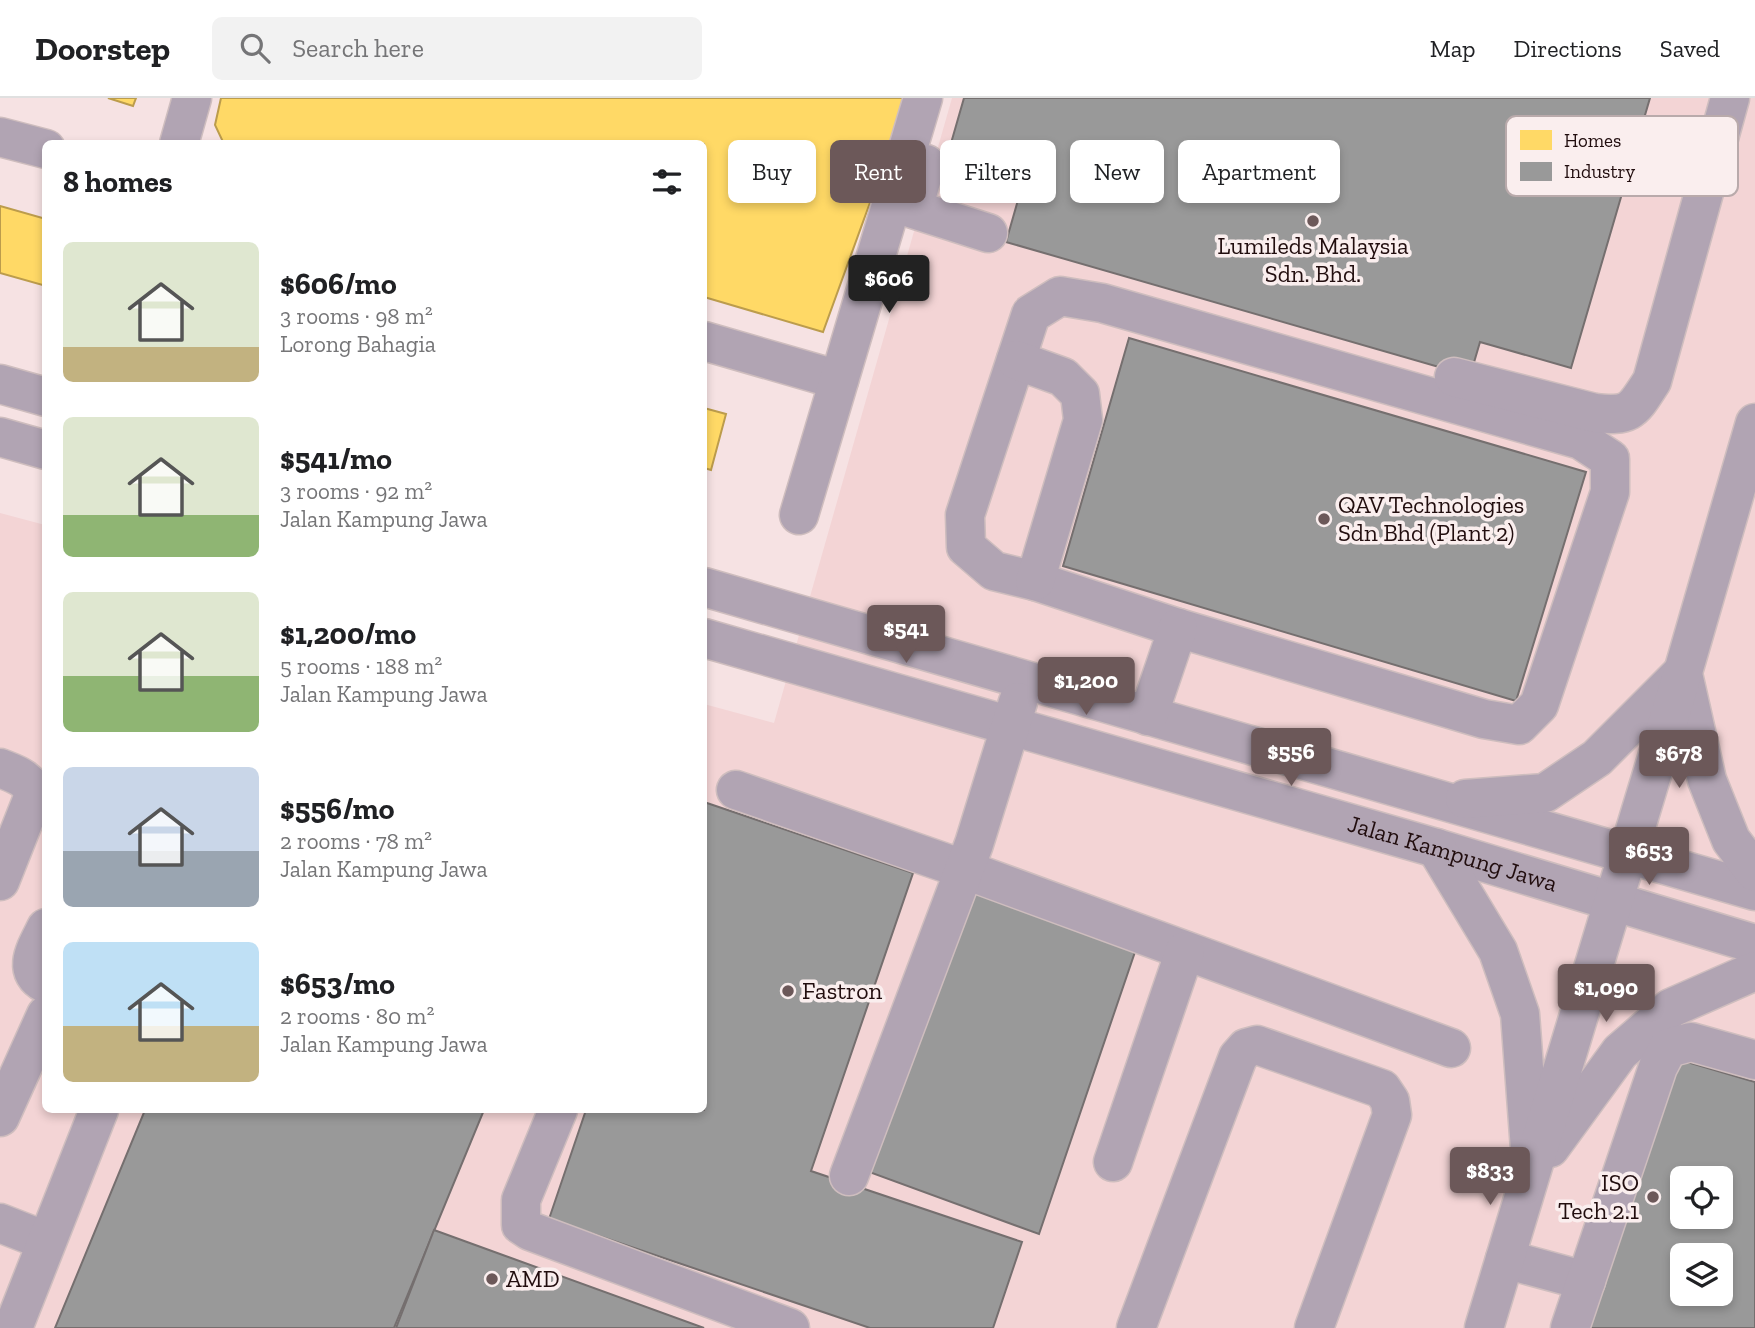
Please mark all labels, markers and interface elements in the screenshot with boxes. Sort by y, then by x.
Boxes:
search box [212,17,702,80]
text: Doorstep [35,29,170,68]
icon: search [236,29,274,67]
text: Search here [292,32,424,64]
text: Map [1430,34,1476,63]
text: Directions [1514,34,1622,63]
text: Saved [1660,34,1720,63]
legend [1506,116,1738,196]
text: Homes [1564,129,1621,152]
chip: Buy [728,140,816,203]
chip: Rent [830,140,926,203]
chip: Filters [940,140,1056,203]
chip: New [1070,140,1164,203]
chip: Apartment [1178,140,1340,203]
text: Industry [1564,160,1635,183]
icon: filters [648,163,686,201]
text: 8 homes [63,164,172,200]
marker: Lumileds Malaysia Sdn. Bhd. [1305,213,1321,229]
place label: Lumileds Malaysia Sdn. Bhd. [1217,231,1409,288]
pin: $606 [848,256,930,315]
text: $606 [864,264,914,292]
text: $606/mo [280,266,397,302]
icon: home [119,270,203,354]
text: 3 rooms · 98 m² [280,302,433,330]
text: Lorong Bahagia [280,330,436,358]
text: $541/mo [280,441,392,477]
icon: home [119,445,203,529]
text: 3 rooms · 92 m² [280,477,432,505]
place label: QAV Technologies Sdn Bhd (Plant 2) [1338,490,1524,547]
text: Jalan Kampung Jawa [280,505,488,533]
marker: QAV Technologies Sdn Bhd (Plant 2) [1316,511,1332,527]
pin: $541 [865,606,947,665]
text: $541 [883,614,929,642]
text: $1,200/mo [280,616,416,652]
icon: home [119,620,203,704]
text: 5 rooms · 188 m² [280,652,442,680]
pin: $1,200 [1029,658,1143,717]
text: $1,200 [1054,666,1118,694]
text: Jalan Kampung Jawa [280,680,488,708]
pin: $556 [1250,728,1332,788]
pin: $678 [1638,730,1720,790]
text: $556 [1267,737,1315,765]
text: $678 [1655,739,1703,767]
text: $556/mo [280,791,395,827]
icon: home [119,795,203,879]
street label: Jalan Kampung Jawa [1345,809,1561,898]
text: 2 rooms · 78 m² [280,827,432,855]
pin: $653 [1608,828,1690,887]
text: $653 [1625,836,1673,864]
text: Jalan Kampung Jawa [280,855,488,883]
pin: $1,090 [1549,964,1663,1024]
text: $653/mo [280,966,395,1002]
icon: home [119,970,203,1054]
text: $1,090 [1574,973,1638,1001]
place label: Fastron [802,976,882,1005]
marker: Fastron [780,983,796,999]
text: 2 rooms · 80 m² [280,1002,434,1030]
text: Jalan Kampung Jawa [280,1030,488,1058]
pin: $833 [1449,1148,1531,1207]
text: $833 [1466,1156,1514,1184]
map controls [1670,1166,1733,1306]
button: locate [1670,1166,1733,1229]
place label: ISO Tech 2.1 [1558,1168,1639,1225]
marker: ISO Tech 2.1 [1645,1189,1661,1205]
button: layers [1670,1243,1733,1306]
place label: AMD [506,1264,560,1293]
marker: AMD [484,1271,500,1287]

